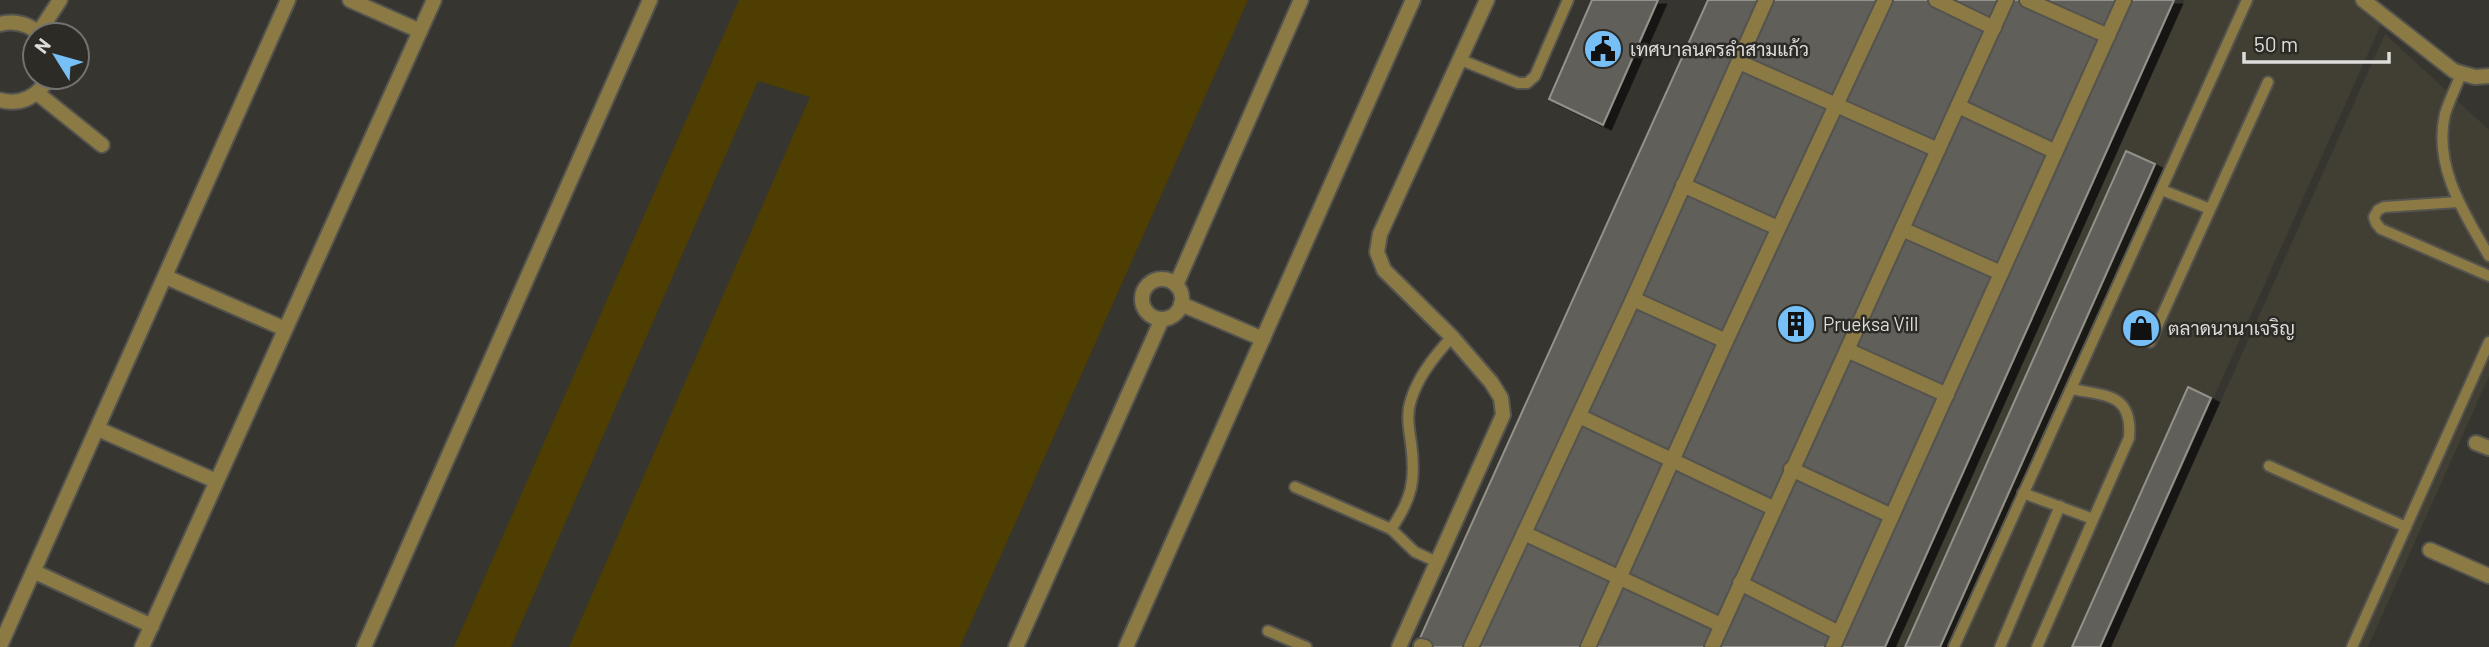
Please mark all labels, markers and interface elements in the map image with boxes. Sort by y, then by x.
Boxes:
north arrow [21,21,91,91]
scale bar [2244,21,2389,65]
public building icon: เทศบาลนครลำสามแก้ว [1582,28,1624,70]
text: 50 m [2254,31,2298,56]
text: N [29,33,55,57]
place label: เทศบาลนครลำสามแก้ว [1630,37,1809,60]
building icon: Prueksa Vill [1775,303,1817,345]
shop icon: ตลาดนานาเจริญ [2120,307,2162,349]
place label: Prueksa Vill [1823,312,1918,335]
place label: ตลาดนานาเจริญ [2168,316,2295,340]

